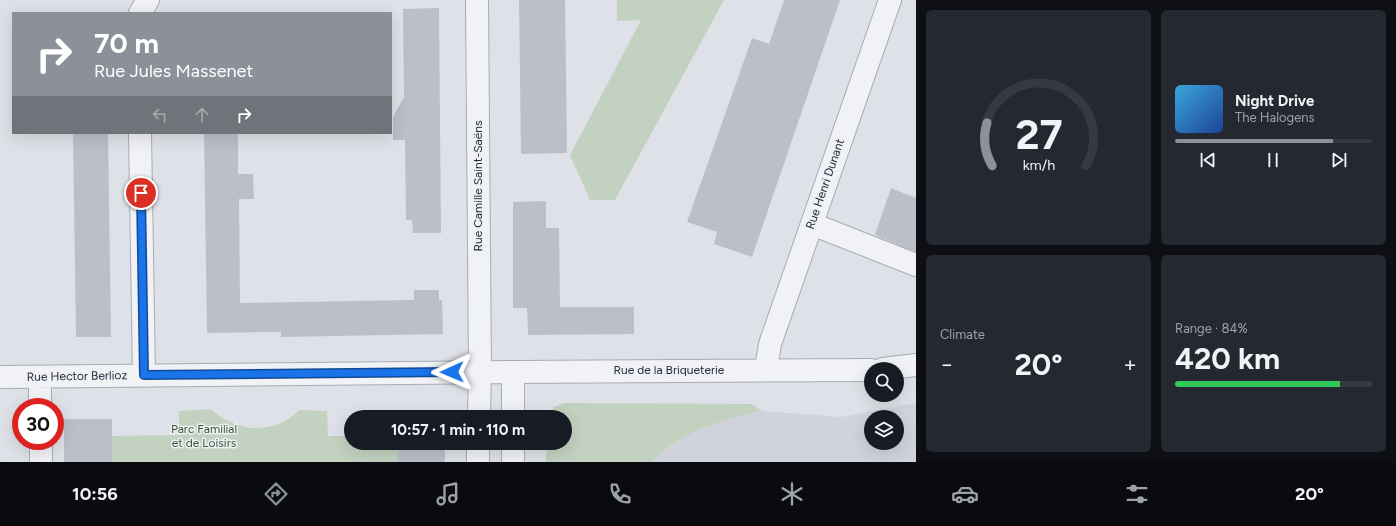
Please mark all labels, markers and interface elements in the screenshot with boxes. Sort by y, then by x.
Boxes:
text: 70 m [94,26,159,60]
icon: right [28,28,80,80]
text: Rue Jules Massenet [94,60,253,82]
text: Night Drive [1235,92,1314,110]
icon: left [149,104,171,126]
icon: ahead [191,104,213,126]
icon: right [233,104,255,126]
text: 27 [1015,108,1062,158]
text: The Halogens [1235,110,1315,125]
street label: Rue Camille Saint-Saëns [471,120,485,252]
street label: Rue Henri Dunant [803,136,847,231]
icon: previous [1197,149,1219,171]
icon: pause [1262,149,1284,171]
icon: next [1328,149,1350,171]
text: km/h [1022,155,1055,173]
pin [124,176,158,210]
icon: arrive [130,182,152,204]
text: Range · 84% [1175,321,1248,336]
text: Climate [940,327,985,342]
text: 420 km [1175,340,1280,377]
text: 20° [1014,346,1063,383]
position arrow [431,351,473,393]
text: − [940,351,954,378]
text: + [1123,351,1137,378]
map controls [864,362,904,450]
button: search [864,362,904,402]
street label: Rue de la Briqueterie [614,363,725,377]
street label: Rue Hector Berlioz [27,368,127,384]
speed limit sign: 30 [12,398,64,450]
button: layers [864,410,904,450]
text: 10:57 · 1 min · 110 m [391,421,525,439]
park label: Parc Familial et de Loisirs [171,422,237,450]
icon: directions [262,480,290,508]
icon: music [434,480,462,508]
icon: phone [606,480,634,508]
icon: climate [778,480,806,508]
icon: car [951,480,979,508]
icon: filters [1123,480,1151,508]
text: 10:56 [72,483,118,505]
text: 20° [1295,483,1324,505]

